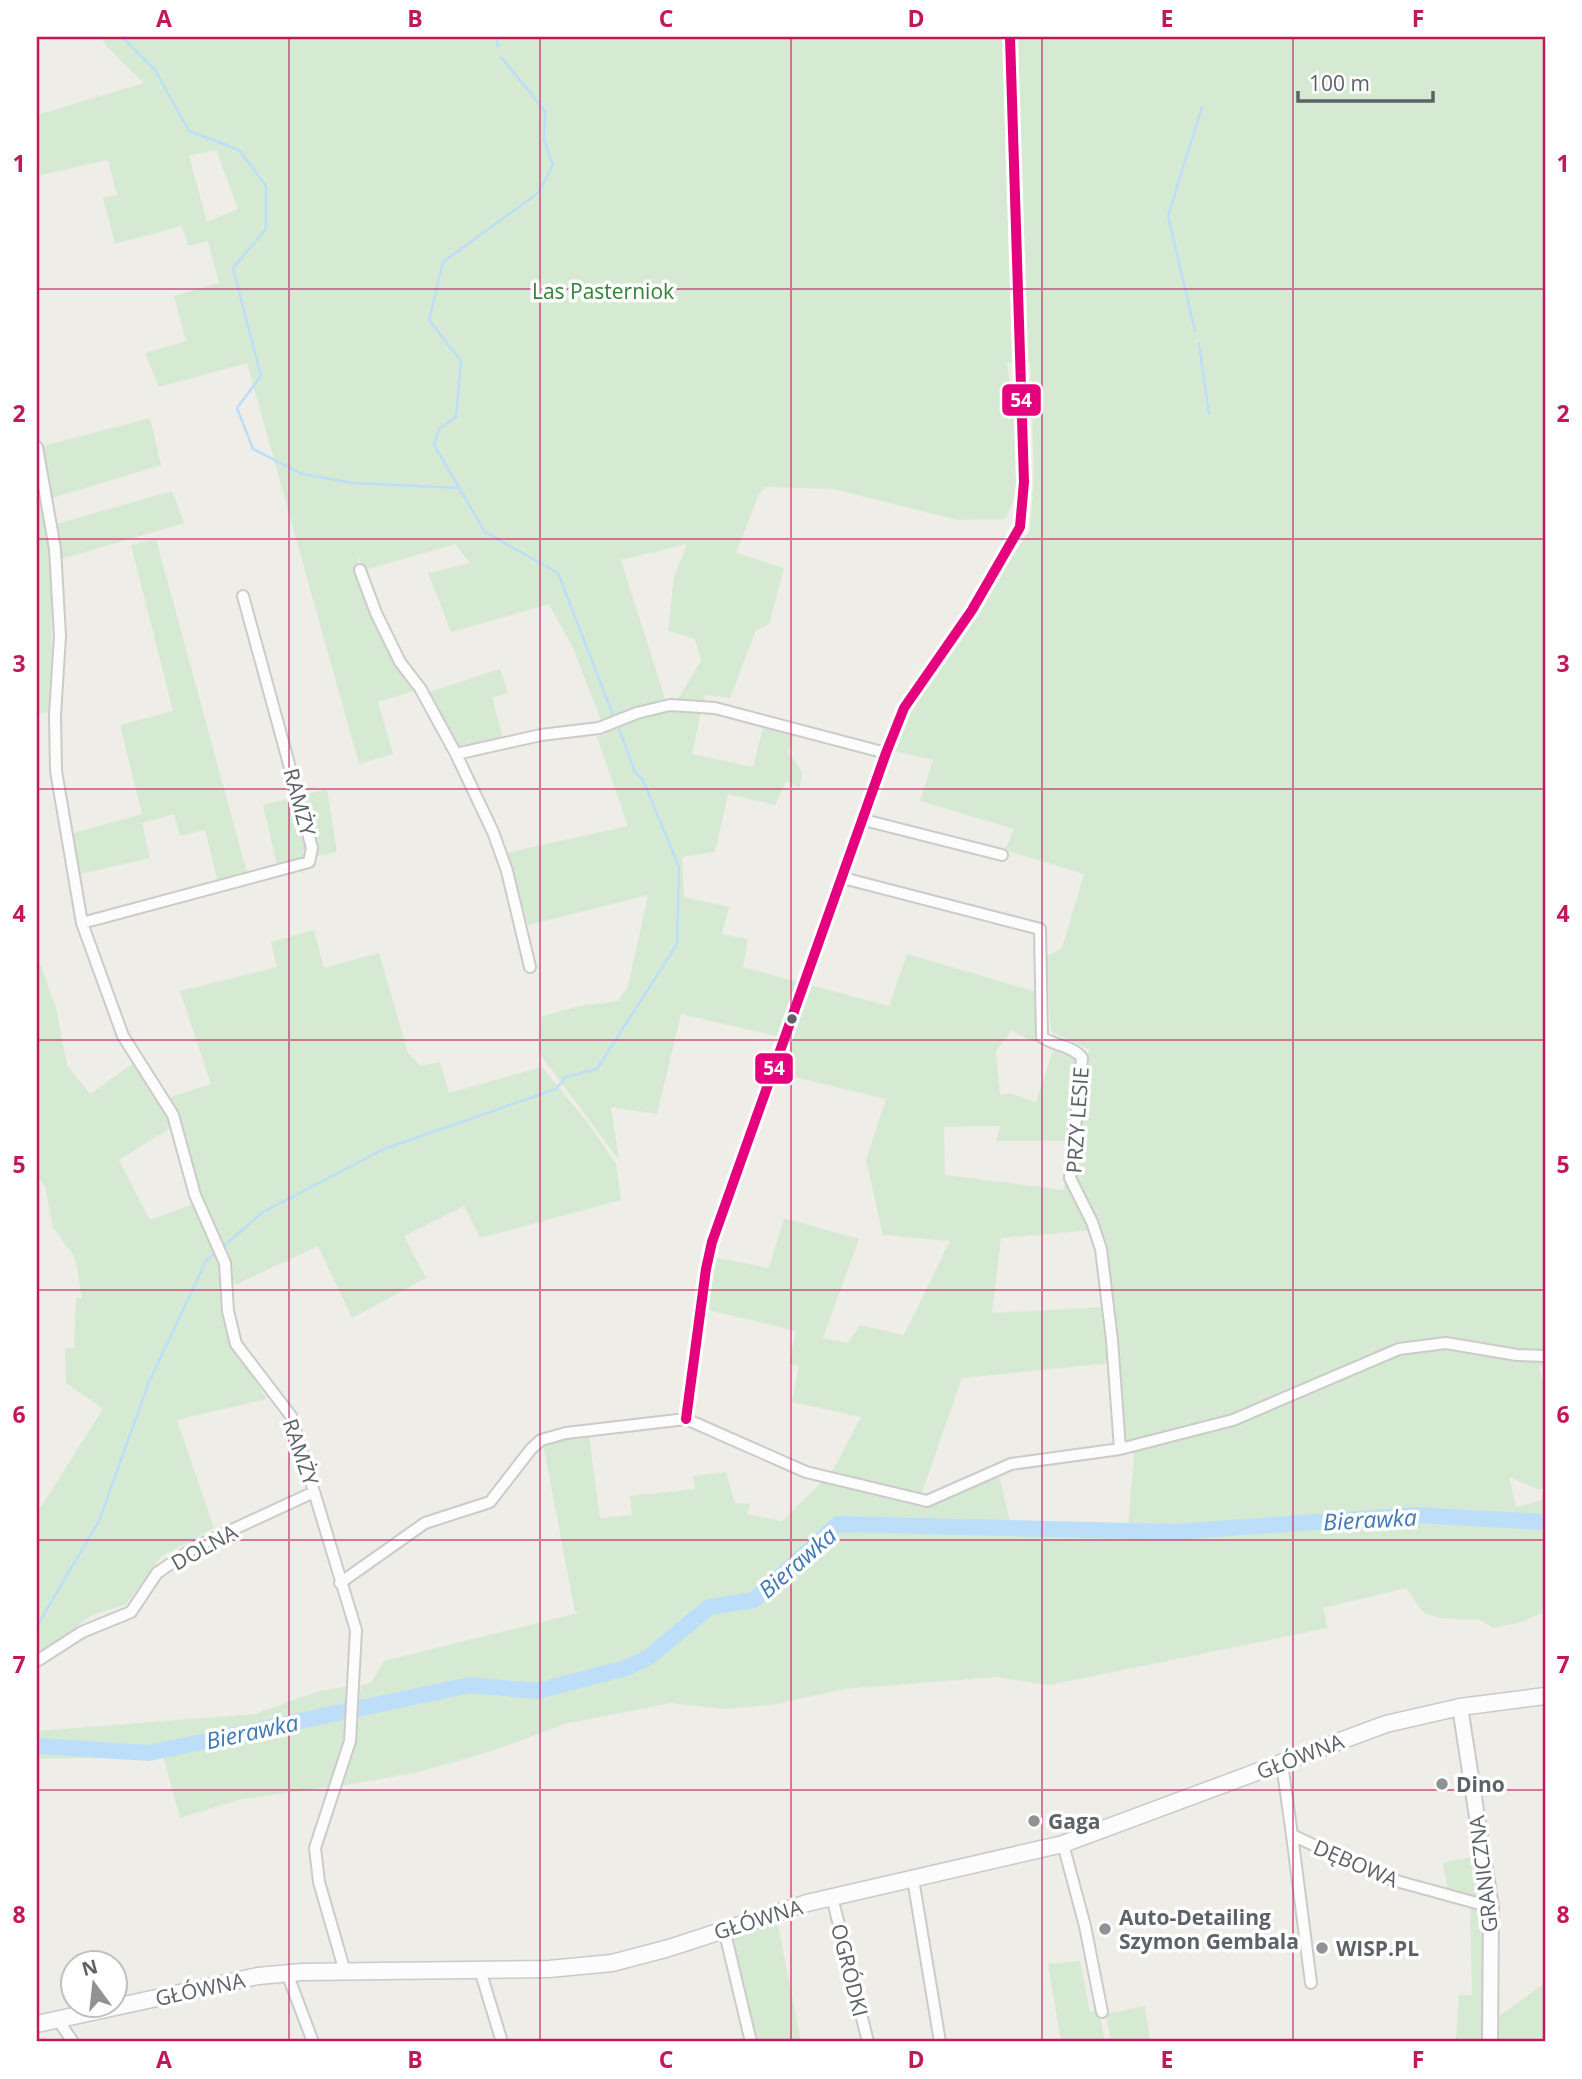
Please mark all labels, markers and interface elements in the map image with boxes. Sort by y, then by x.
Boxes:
text: A [156,2,172,34]
text: B [407,2,423,34]
text: C [659,2,673,34]
text: D [907,2,925,34]
text: E [1161,2,1173,34]
text: F [1412,2,1424,34]
scale bar [1298,60,1433,104]
text: 100 m [1309,69,1370,97]
text: 1 [12,147,26,179]
text: 1 [1556,147,1570,179]
park label: Las Pasterniok [532,277,674,305]
line badge: 54 [1001,383,1042,417]
text: 54 [1010,387,1032,413]
text: 2 [12,397,26,429]
text: 2 [1556,397,1570,429]
text: 3 [12,647,26,679]
text: 3 [1556,647,1570,679]
street label: RAMŻY [278,765,323,839]
text: 4 [12,897,26,929]
text: 4 [1556,897,1570,929]
unlabelled marker [785,1012,799,1026]
line badge: 54 [754,1052,794,1085]
text: 54 [763,1055,785,1081]
street label: PRZY LESIE [1059,1066,1095,1174]
text: 5 [12,1148,26,1180]
text: 5 [1556,1148,1570,1180]
text: 6 [12,1398,26,1430]
text: 6 [1556,1398,1570,1430]
street label: RAMŻY [277,1415,326,1489]
water label: Bierawka [1322,1501,1418,1537]
street label: DOLNA [166,1517,243,1577]
water label: Bierawka [751,1519,843,1605]
text: 7 [12,1648,26,1680]
text: 7 [1556,1648,1570,1680]
water label: Bierawka [203,1706,301,1756]
street label: GŁÓWNA [1252,1726,1348,1785]
place label: Dino [1456,1770,1505,1798]
marker: Dino [1434,1776,1450,1792]
place label: Gaga [1048,1807,1100,1835]
marker: Gaga [1026,1813,1042,1829]
street label: GRANICZNA [1462,1813,1504,1934]
street label: DĘBOWA [1309,1833,1403,1894]
street label: GŁÓWNA [710,1892,806,1946]
text: 8 [12,1898,26,1930]
text: 8 [1556,1898,1570,1930]
place label: Auto-Detailing Szymon Gembala [1119,1903,1299,1955]
street label: OGRÓDKI [825,1921,875,2019]
marker: Auto-Detailing Szymon Gembala [1097,1921,1113,1937]
place label: WISP.PL [1336,1934,1419,1962]
marker: WISP.PL [1314,1940,1330,1956]
north arrow [60,1950,130,2020]
text: N [79,1953,100,1982]
street label: GŁÓWNA [153,1966,248,2012]
text: A [156,2043,172,2075]
text: B [407,2043,423,2075]
text: C [659,2043,673,2075]
text: D [907,2043,925,2075]
text: E [1161,2043,1173,2075]
text: F [1412,2043,1424,2075]

